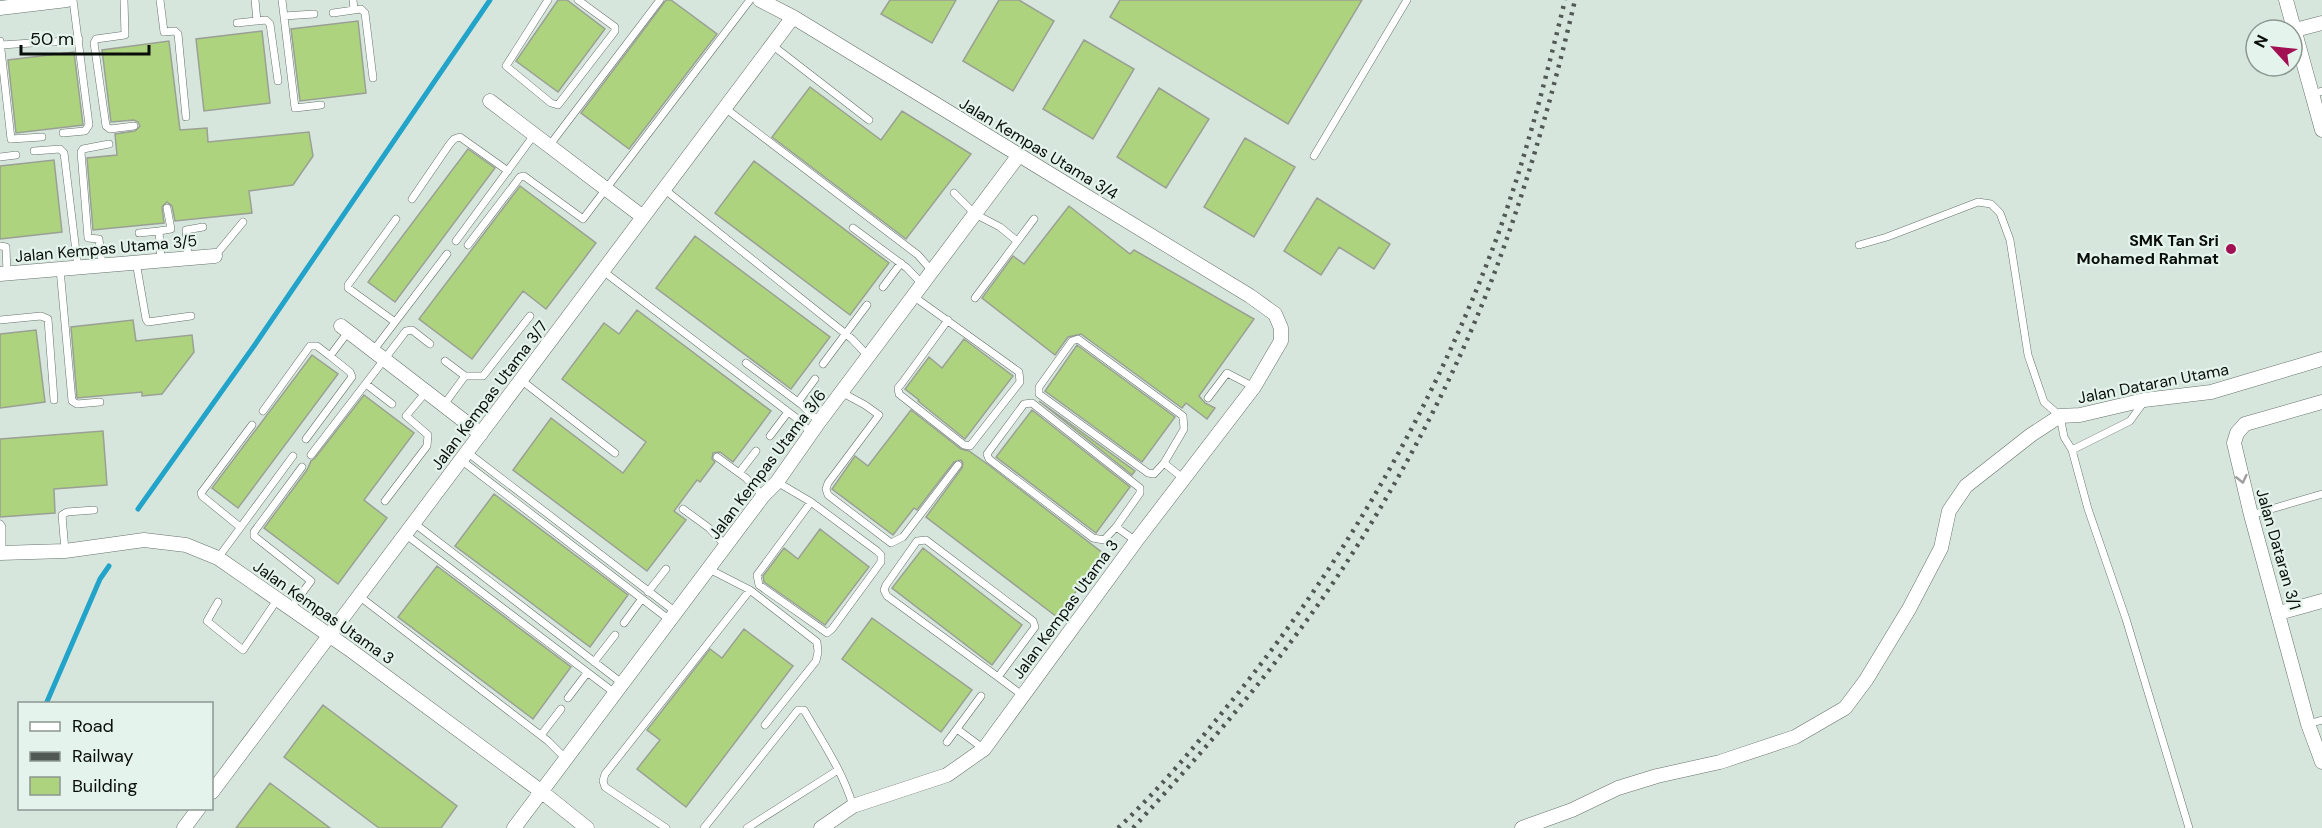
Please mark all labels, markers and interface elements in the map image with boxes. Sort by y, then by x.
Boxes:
scale bar [21,18,148,56]
north arrow [2244,18,2304,78]
text: 50 m [30,27,74,51]
text: N [2249,31,2273,51]
street label: Jalan Kempas Utama 3/4 [955,93,1122,204]
street label: Jalan Kempas Utama 3/5 [14,230,198,267]
place label: SMK Tan Sri Mohamed Rahmat [2077,230,2219,269]
marker: SMK Tan Sri Mohamed Rahmat [2224,242,2238,256]
street label: Jalan Kempas Utama 3/7 [426,316,552,474]
street label: Jalan Dataran Utama [2076,359,2230,408]
street label: Jalan Kempas Utama 3/6 [704,385,831,544]
one-way arrow [2235,474,2248,484]
street label: Jalan Dataran 3/1 [2251,486,2306,612]
street label: Jalan Kempas Utama 3 [1008,535,1123,683]
street label: Jalan Kempas Utama 3 [249,556,398,669]
legend [18,702,213,810]
text: Road [72,714,114,738]
text: Railway [72,744,134,768]
text: Building [72,774,137,798]

